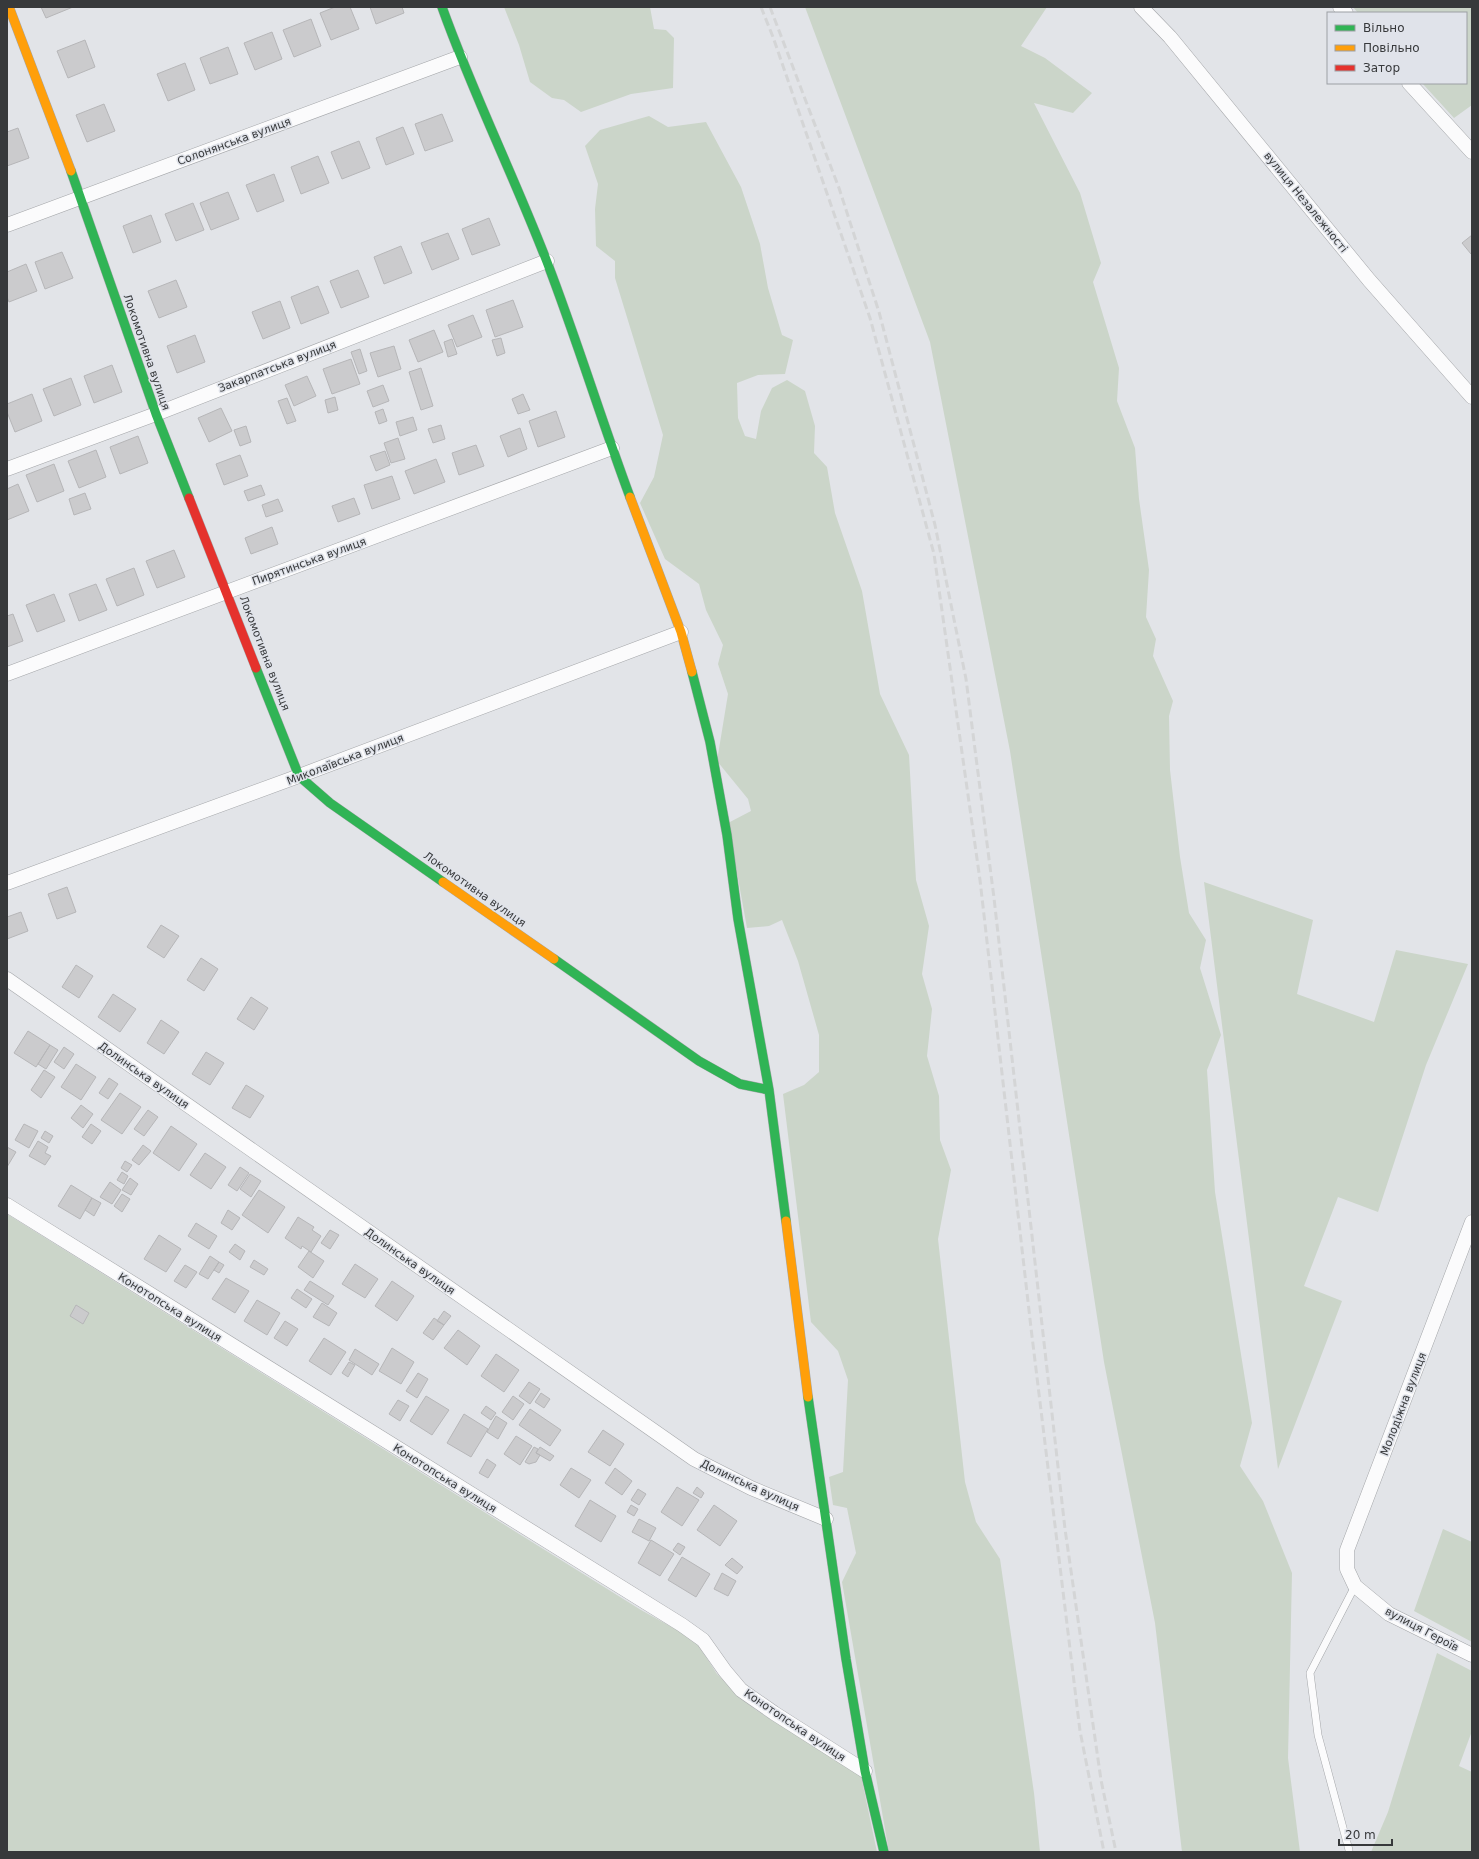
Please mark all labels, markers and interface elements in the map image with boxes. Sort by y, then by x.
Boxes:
legend [1327,12,1467,84]
text: Вільно [1363,21,1405,35]
text: Повільно [1363,41,1420,55]
text: Затор [1363,61,1400,75]
street label: Солонянська вулиця [176,115,293,168]
street label: вулиця Незалежності [1261,149,1350,255]
street label: Локомотивна вулиця [120,292,173,412]
street label: Закарпатська вулиця [216,338,338,395]
street label: Пирятинська вулиця [250,535,368,588]
street label: Локомотивна вулиця [237,594,292,713]
street label: Миколаївська вулиця [285,731,405,788]
street label: Локомотивна вулиця [421,849,528,930]
street label: Долинська вулиця [96,1039,191,1112]
street label: Долинська вулиця [362,1225,457,1298]
street label: Конотопська вулиця [116,1270,224,1345]
street label: Молодіжна вулиця [1378,1351,1429,1458]
street label: Конотопська вулиця [391,1441,499,1516]
street label: Долинська вулиця [698,1457,801,1514]
street label: вулиця Героїв [1383,1605,1461,1654]
street label: Конотопська вулиця [742,1687,848,1764]
scale bar [1339,1821,1392,1847]
text: 20 m [1345,1828,1376,1842]

